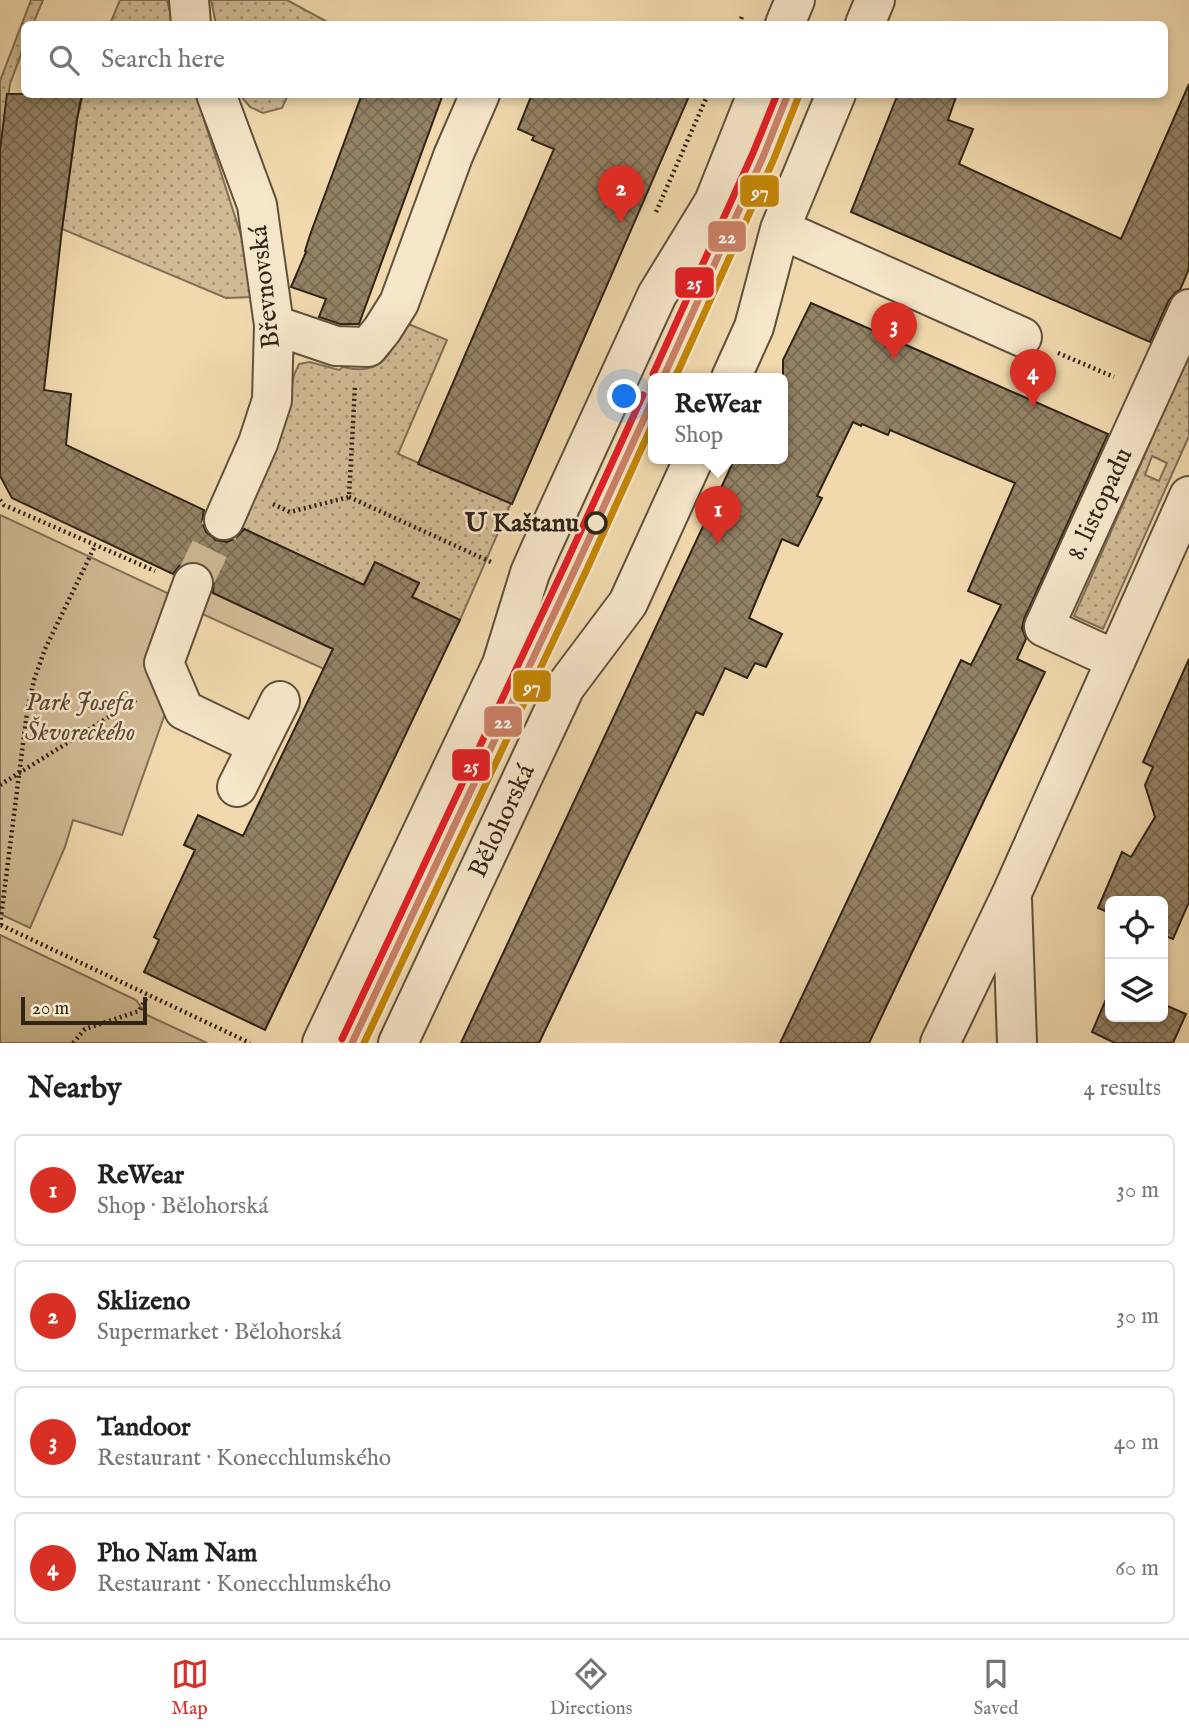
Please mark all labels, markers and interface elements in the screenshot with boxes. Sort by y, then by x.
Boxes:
search box [21,21,1168,98]
icon: search [45,41,83,79]
text: Search here [101,43,225,76]
pin: 2 [598,165,644,223]
line badge: 97 [739,174,780,208]
text: 97 [750,181,769,205]
line badge: 22 [707,220,747,253]
street label: Břevnovská [242,223,288,350]
text: 22 [718,226,736,250]
line badge: 25 [674,266,715,299]
text: 25 [686,272,702,296]
pin: 3 [871,302,917,360]
pin: 4 [1010,349,1056,407]
popup [648,373,788,464]
your location [607,379,641,413]
text: ReWear [674,388,762,421]
text: Shop [674,421,723,450]
street label: 8. listopadu [1060,443,1140,565]
pin: 1 [695,486,741,544]
place label: U Kaštanu [464,507,580,540]
marker: U Kaštanu [585,512,607,534]
line badge: 97 [512,669,552,703]
text: 97 [522,676,541,700]
park label: Park Josefa Škvoreckého [25,686,135,749]
line badge: 22 [483,705,523,738]
text: 22 [494,711,512,735]
line badge: 25 [451,748,491,782]
text: 25 [463,755,479,779]
street label: Bělohorská [461,758,543,883]
map controls [1105,896,1168,1022]
button: locate [1105,896,1168,959]
button: layers [1105,959,1168,1022]
scale bar [21,994,147,1026]
text: 20 m [32,997,69,1021]
text: Nearby [28,1070,121,1108]
text: 4 results [1083,1074,1161,1103]
text: ReWear [97,1159,184,1192]
text: 1 [49,1176,57,1205]
text: 30 m [1116,1176,1159,1205]
text: Shop · Bělohorská [97,1192,268,1221]
text: Sklizeno [97,1285,190,1318]
text: 2 [48,1302,58,1331]
text: 30 m [1116,1302,1159,1331]
text: Supermarket · Bělohorská [97,1318,341,1347]
text: Tandoor [97,1411,190,1444]
text: 3 [49,1428,57,1457]
text: 40 m [1114,1428,1159,1457]
text: Restaurant · Konecchlumského [97,1444,391,1473]
text: Pho Nam Nam [97,1537,257,1570]
text: 4 [47,1554,59,1583]
text: 60 m [1115,1554,1159,1583]
text: Restaurant · Konecchlumského [97,1570,391,1599]
tab: Map [171,1655,209,1721]
tab: Directions [550,1655,632,1721]
tab: Saved [973,1655,1018,1721]

